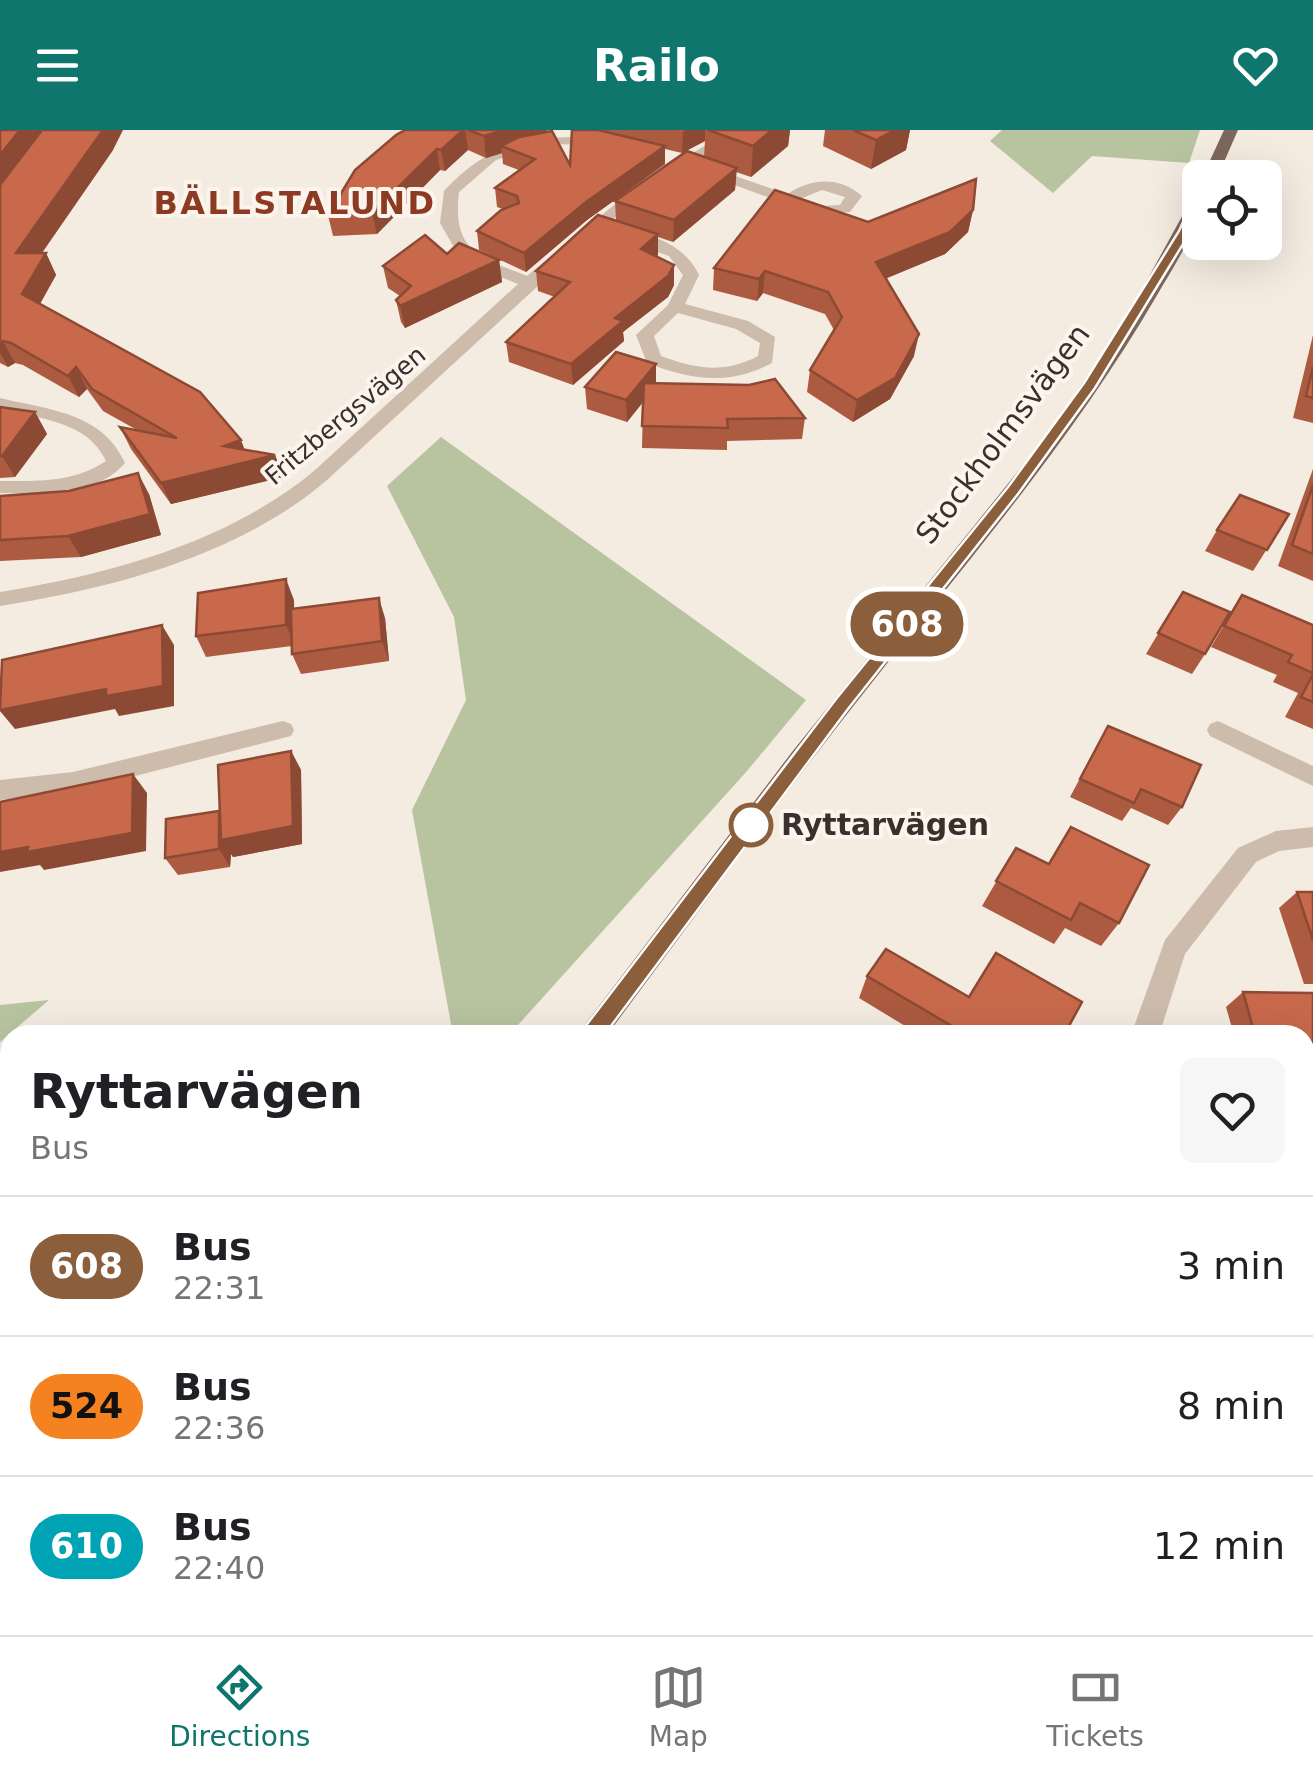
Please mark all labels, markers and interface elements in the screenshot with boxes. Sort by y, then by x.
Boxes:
icon: menu [30,38,85,93]
icon: heart [1228,38,1283,93]
text: Railo [593,39,720,92]
map controls [1182,160,1282,260]
button: locate [1182,160,1282,260]
district label: BÄLLSTALUND [153,184,437,222]
street label: Stockholmsvägen [909,317,1097,551]
street label: Fritzbergsvägen [259,340,431,491]
line badge: 608 [850,592,964,656]
text: 608 [870,604,944,644]
marker: Ryttarvägen [730,804,772,846]
place label: Ryttarvägen [781,807,989,842]
button: heart [1180,1058,1285,1163]
text: Ryttarvägen [30,1063,363,1119]
text: Bus [30,1129,89,1167]
text: Bus [173,1225,252,1269]
text: 3 min [1177,1244,1285,1288]
text: 608 [50,1246,123,1286]
text: 22:31 [173,1269,265,1307]
text: Bus [173,1365,252,1409]
text: 8 min [1177,1384,1285,1428]
text: 524 [50,1386,123,1426]
text: 22:36 [173,1409,265,1447]
text: Bus [173,1505,252,1549]
text: 12 min [1153,1524,1285,1568]
text: 610 [50,1526,123,1566]
text: 22:40 [173,1549,265,1587]
tab: Directions [169,1660,310,1753]
tab: Map [649,1660,708,1753]
tab: Tickets [1046,1660,1144,1753]

